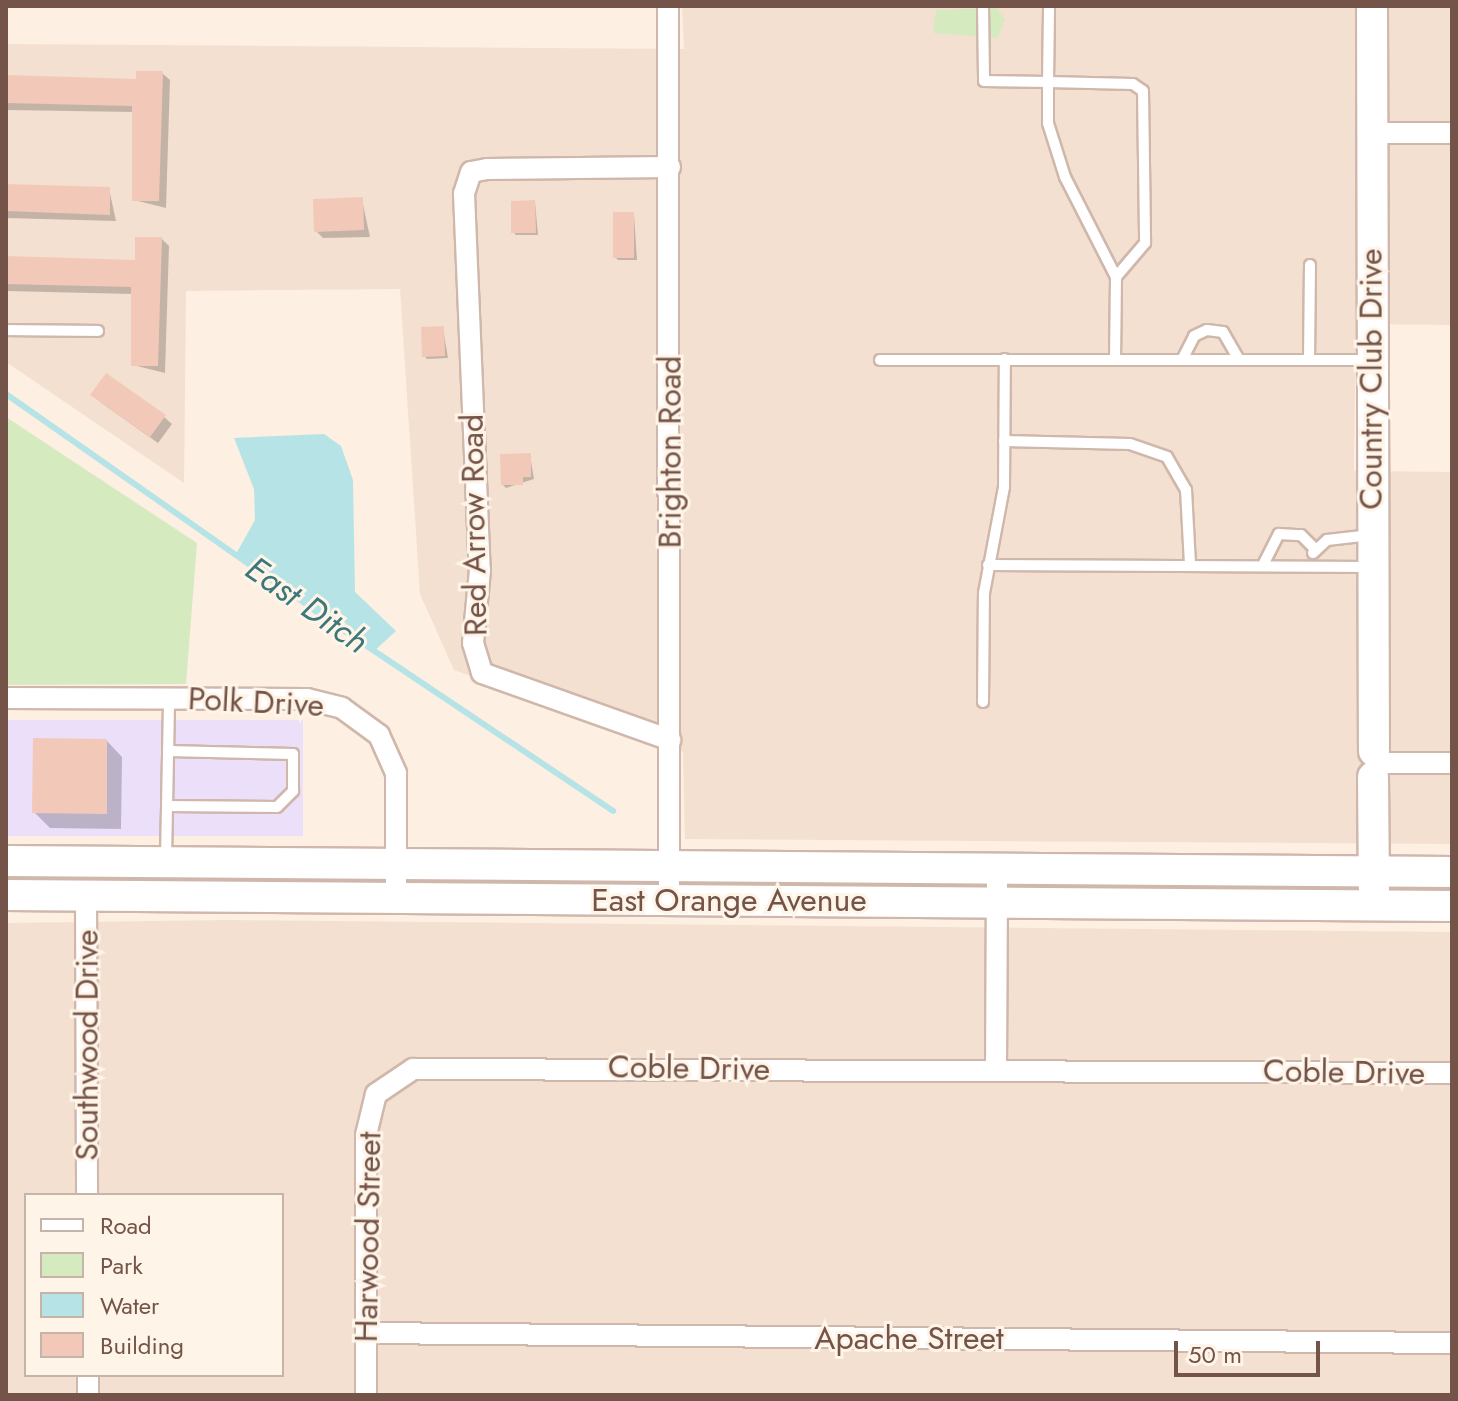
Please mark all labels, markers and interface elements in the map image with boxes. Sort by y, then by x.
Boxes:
street label: Country Club Drive [1352,248,1390,510]
street label: Brighton Road [651,356,689,548]
street label: Red Arrow Road [453,414,495,636]
water label: East Ditch [238,548,376,662]
street label: Polk Drive [187,679,325,725]
street label: East Orange Avenue [591,881,867,919]
street label: Southwood Drive [68,929,106,1161]
street label: Coble Drive [608,1047,770,1089]
street label: Coble Drive [1263,1051,1425,1093]
street label: Harwood Street [347,1131,389,1343]
legend [24,1193,284,1377]
text: Road [100,1208,152,1243]
text: Park [100,1248,143,1283]
text: Water [100,1288,159,1323]
street label: Apache Street [814,1319,1004,1357]
scale bar [1178,1325,1324,1375]
text: Building [100,1328,184,1363]
text: 50 m [1188,1337,1242,1372]

